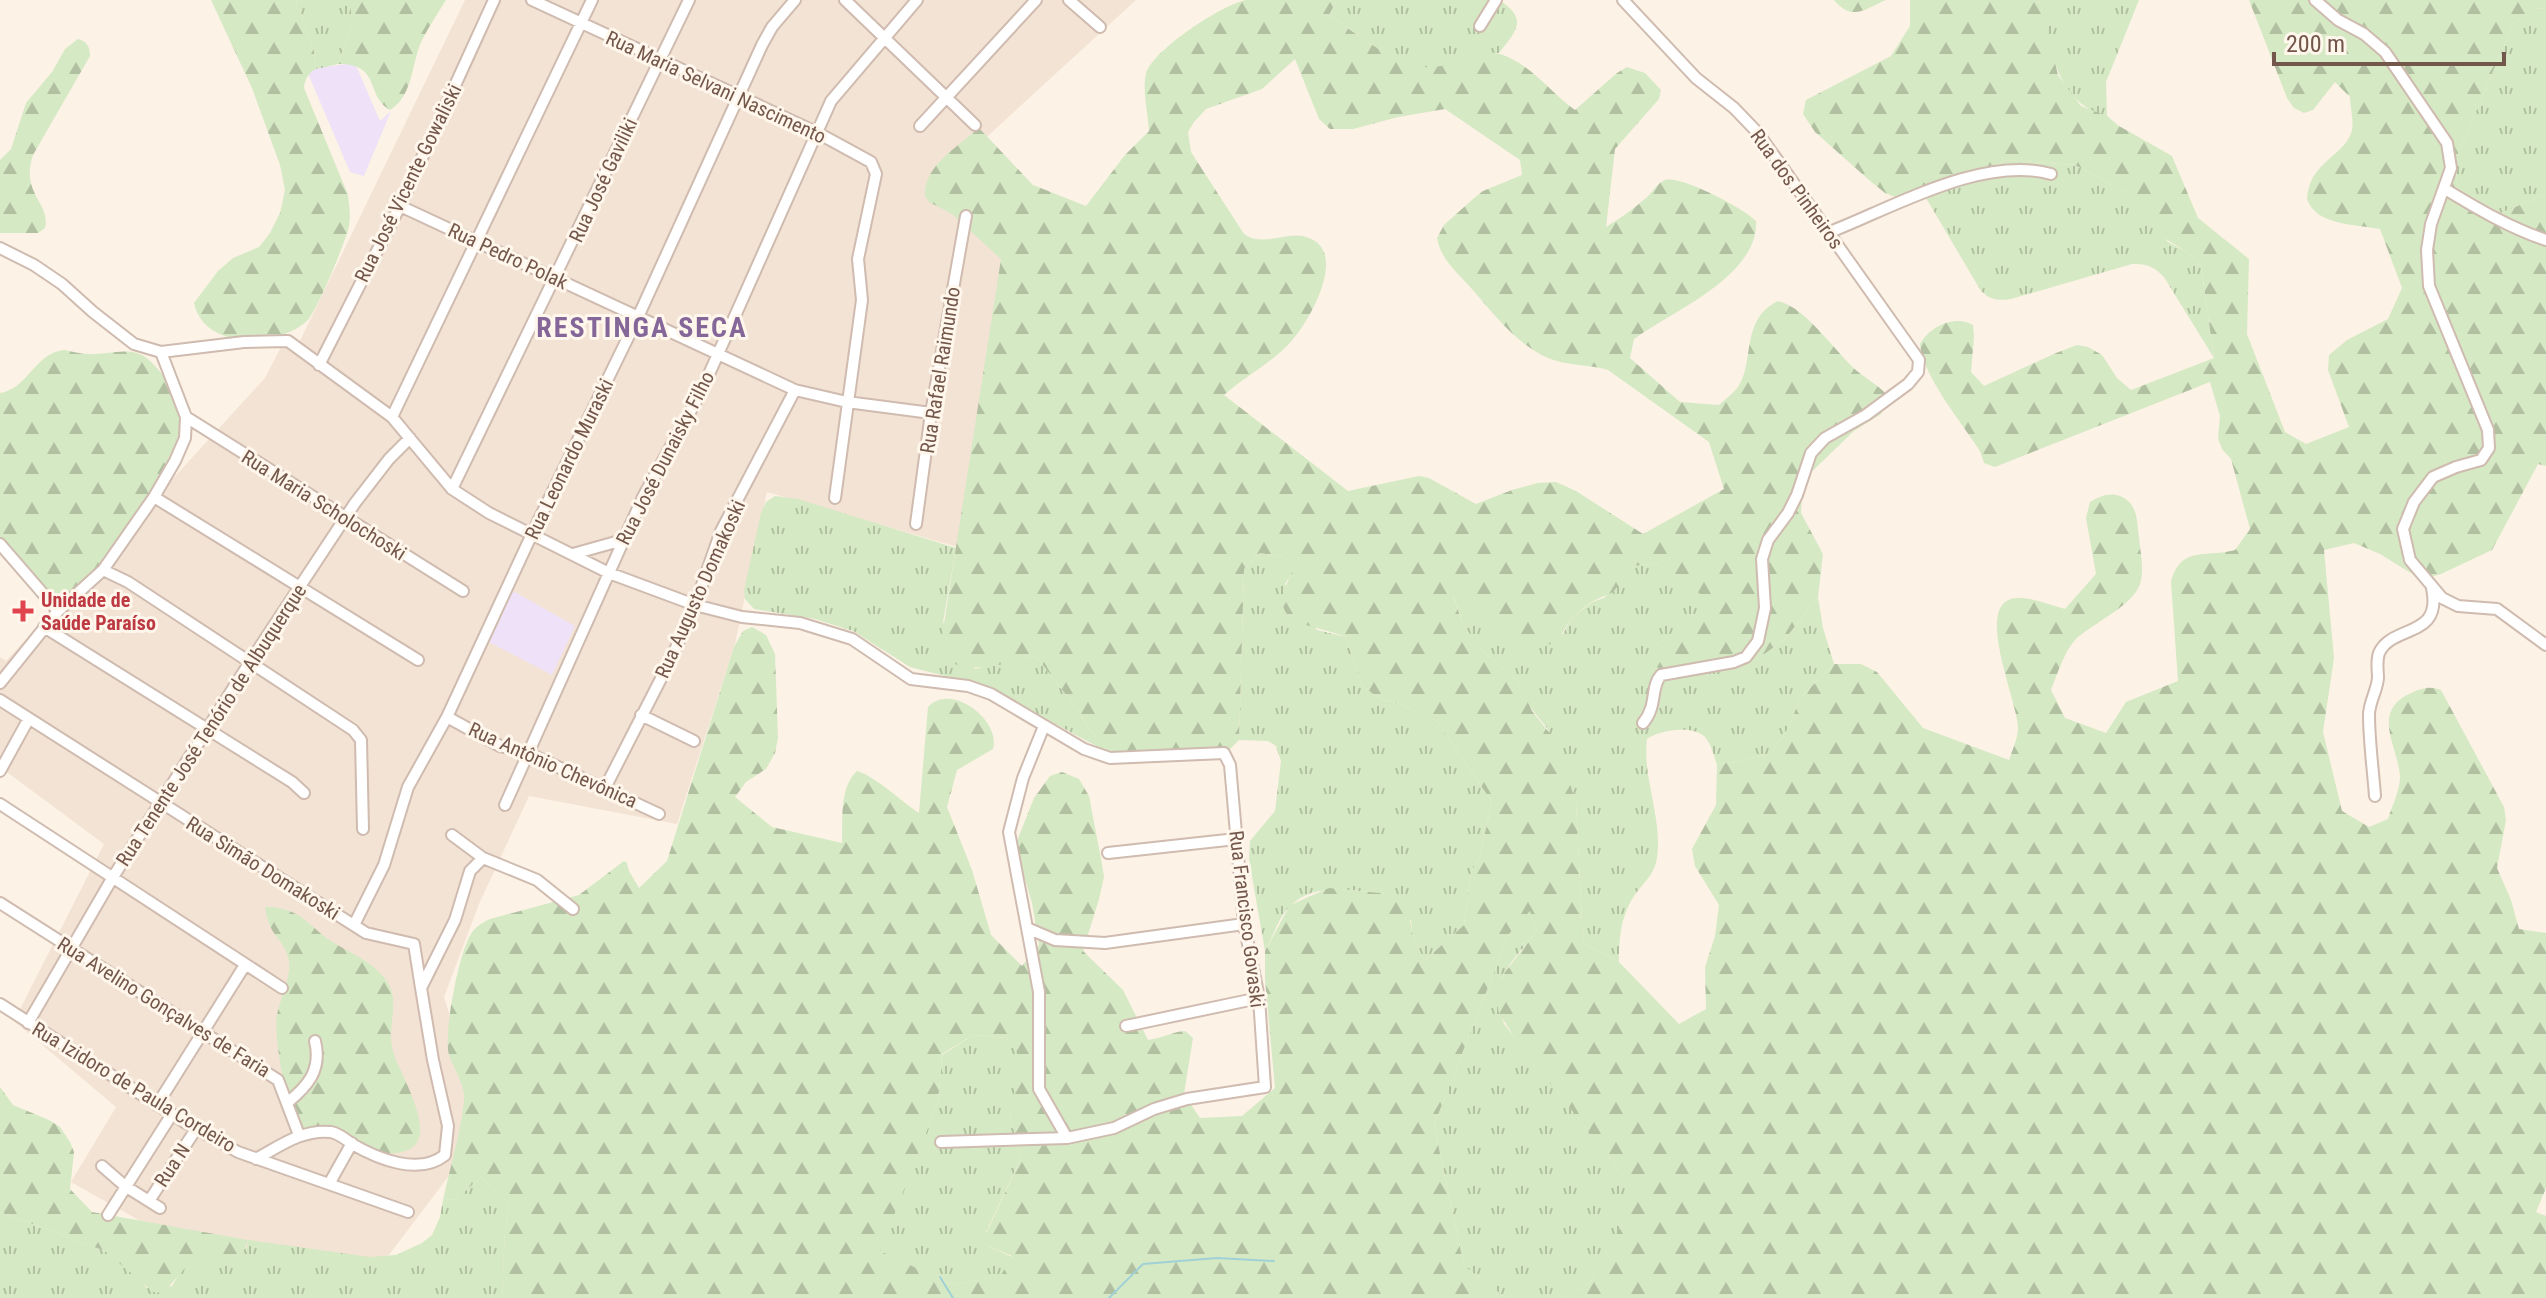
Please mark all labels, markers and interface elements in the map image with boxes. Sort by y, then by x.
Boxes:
scale bar [2274,16,2504,66]
street label: Rua Maria Selvani Nascimento [602,25,830,149]
text: 200 m [2286,30,2345,58]
street label: Rua José Vicente Gowaliski [350,80,466,286]
street label: Rua José Gaviliki [564,114,642,246]
street label: Rua dos Pinheiros [1746,124,1848,254]
street label: Rua Pedro Polak [444,218,572,294]
street label: Rua Rafael Raimundo [915,285,965,455]
district label: RESTINGA SECA [536,311,748,344]
street label: Rua José Dunaisky Filho [611,367,719,549]
street label: Rua Leonardo Muraski [520,375,618,543]
street label: Rua Maria Scholochoski [237,445,411,565]
street label: Rua Augusto Domakoski [650,496,750,682]
street label: Rua Tenente José Tenório de Albuquerque [111,580,311,870]
place label: Unidade de Saúde Paraíso [41,588,156,635]
marker: Unidade de Saúde Paraíso [12,600,34,622]
street label: Rua Antônio Chevônica [465,717,641,813]
street label: Rua Simão Domakoski [182,811,344,925]
street label: Rua Francisco Govaski [1224,829,1270,1009]
street label: Rua Avelino Gonçalves de Faria [53,932,275,1082]
street label: Rua Izidoro de Paula Cordeiro [28,1017,240,1157]
street label: Rua N [149,1139,195,1191]

